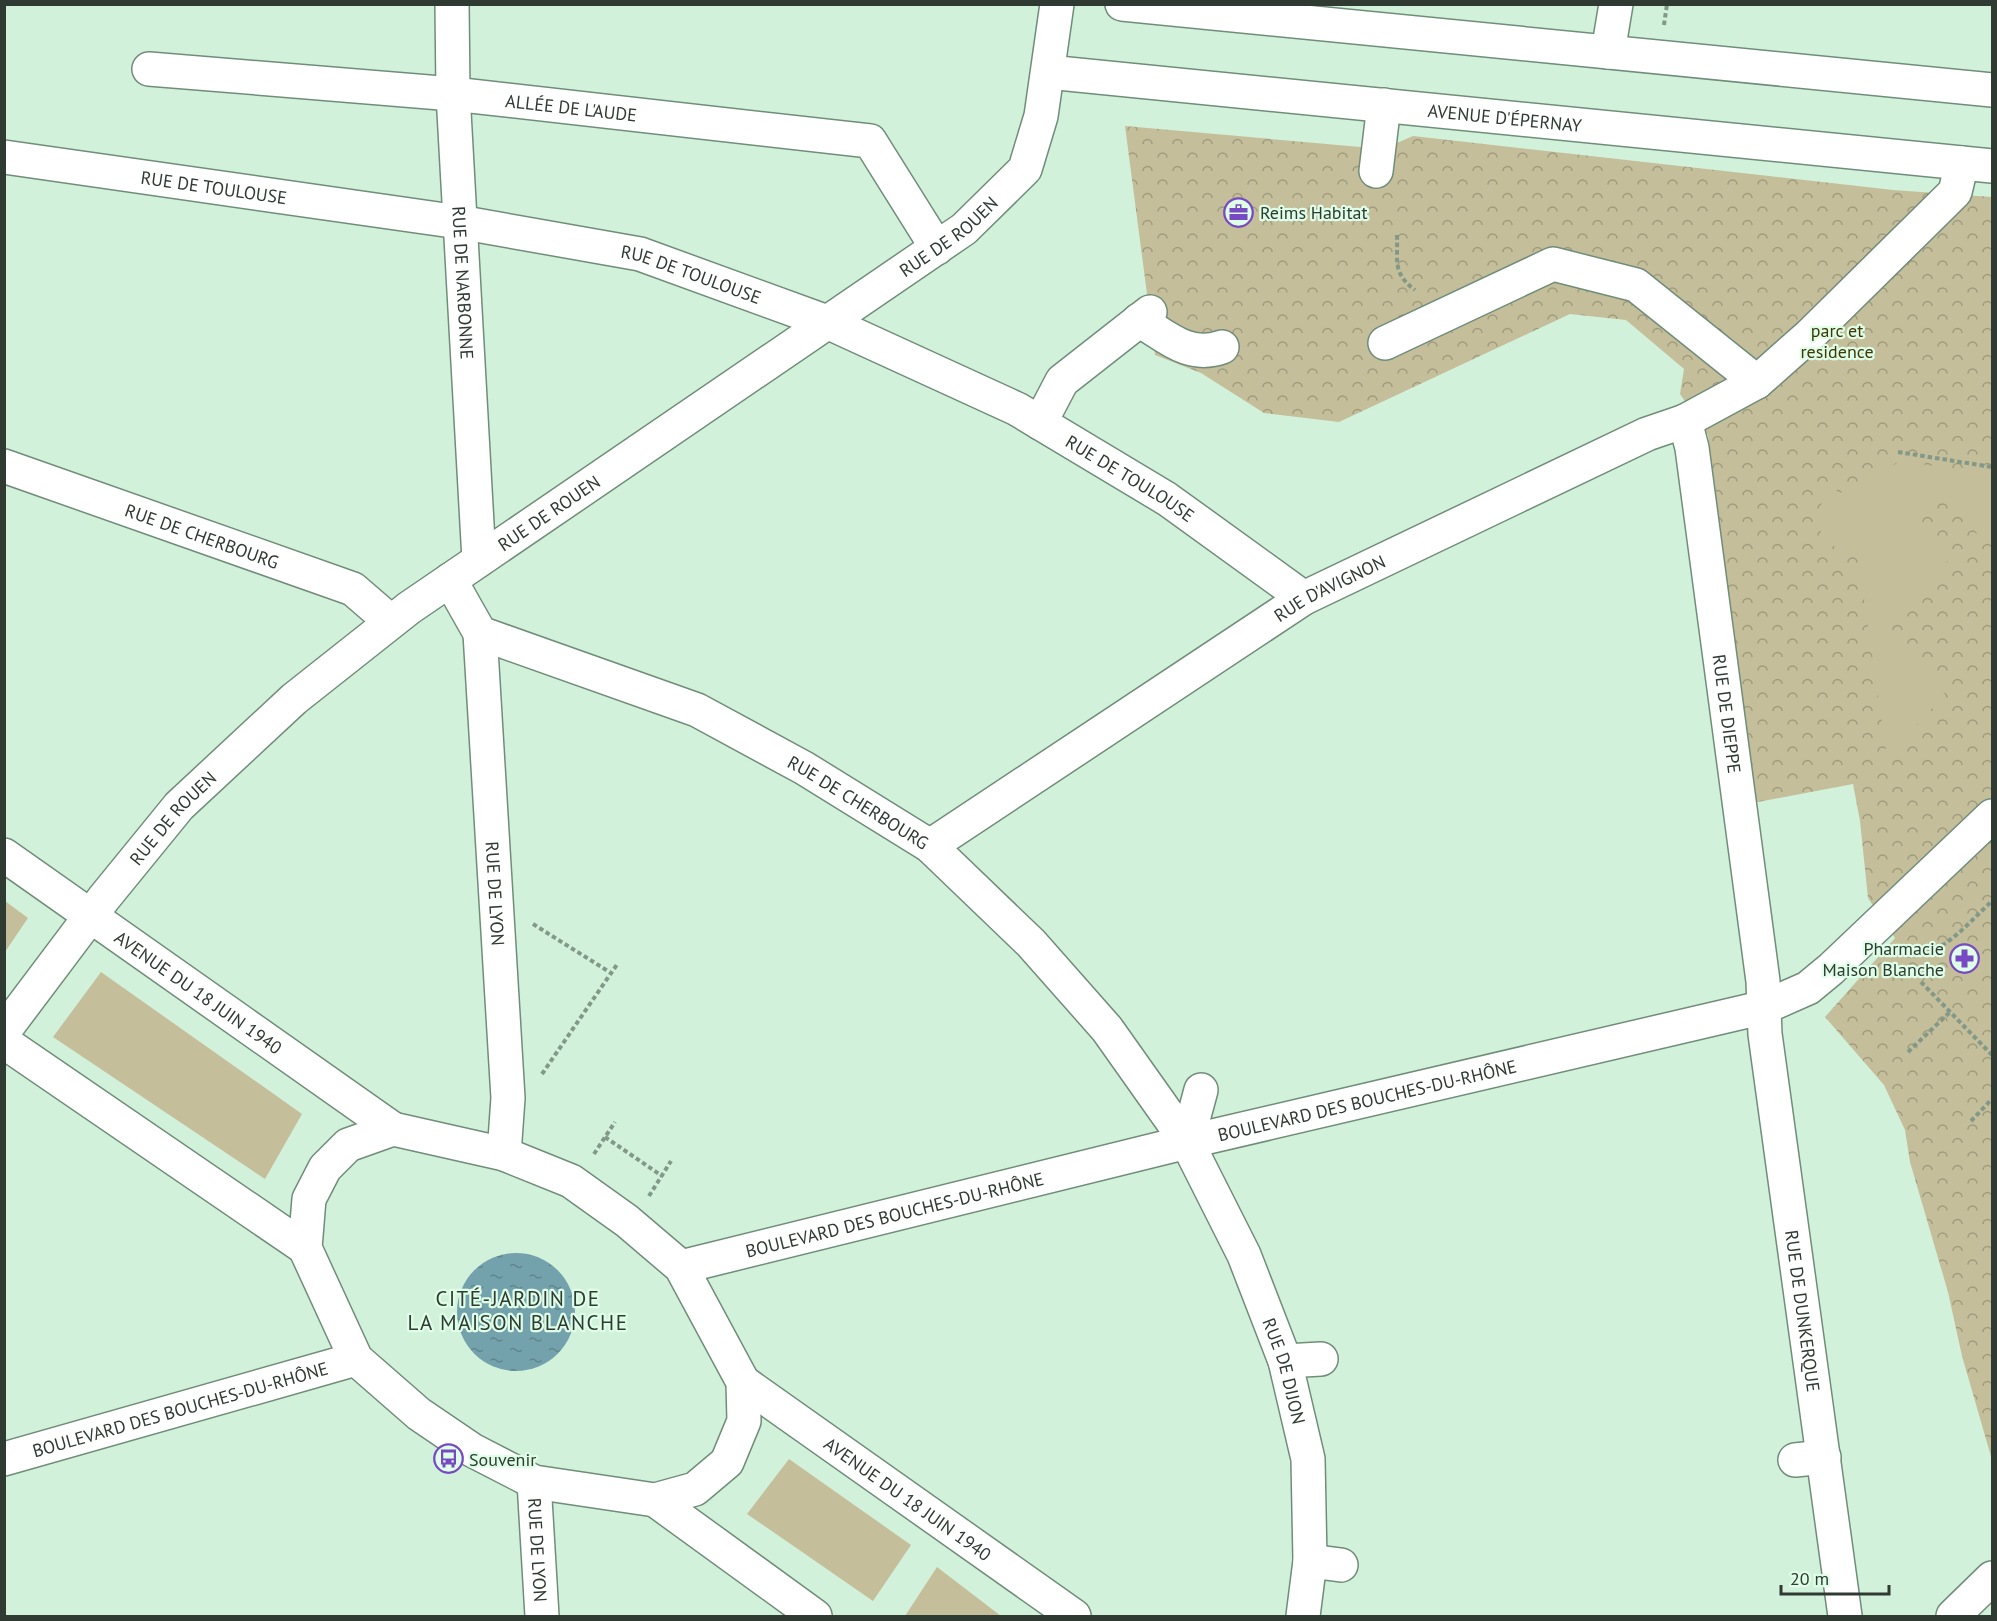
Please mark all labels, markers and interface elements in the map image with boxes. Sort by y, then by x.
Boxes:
street label: ALLÉE DE L'AUDE [504,89,638,126]
street label: AVENUE D'ÉPERNAY [1427,98,1583,137]
street label: RUE DE TOULOUSE [139,165,288,209]
street label: RUE DE ROUEN [894,191,1002,282]
office icon: Reims Habitat [1223,196,1255,228]
place label: Reims Habitat [1260,201,1368,224]
street label: RUE DE NARBONNE [448,206,479,360]
street label: RUE DE TOULOUSE [619,239,764,309]
park label: parc et residence [1800,319,1874,363]
street label: RUE DE TOULOUSE [1062,429,1199,527]
street label: RUE DE ROUEN [493,470,604,556]
street label: RUE DE CHERBOURG [122,498,282,573]
street label: RUE D'AVIGNON [1269,549,1389,626]
street label: RUE DE DIEPPE [1708,653,1747,775]
street label: RUE DE CHERBOURG [784,750,933,854]
street label: RUE DE ROUEN [124,766,221,870]
street label: RUE DE LYON [481,841,510,946]
street label: AVENUE DU 18 JUIN 1940 [111,925,287,1059]
place label: Pharmacie Maison Blanche [1822,937,1944,981]
pharmacy icon: Pharmacie Maison Blanche [1949,942,1981,974]
street label: BOULEVARD DES BOUCHES-DU-RHÔNE [1215,1054,1519,1146]
street label: BOULEVARD DES BOUCHES-DU-RHÔNE [743,1166,1046,1262]
street label: RUE DE DUNKERQUE [1781,1228,1826,1393]
district label: CITÉ-JARDIN DE LA MAISON BLANCHE [408,1285,628,1336]
street label: RUE DE DIJON [1258,1314,1311,1426]
street label: BOULEVARD DES BOUCHES-DU-RHÔNE [30,1356,330,1462]
street label: AVENUE DU 18 JUIN 1940 [820,1432,996,1566]
bus stop icon: Souvenir [432,1443,464,1475]
place label: Souvenir [469,1448,536,1471]
street label: RUE DE LYON [523,1497,553,1603]
scale bar [1781,1558,1889,1596]
text: 20 m [1790,1567,1829,1590]

